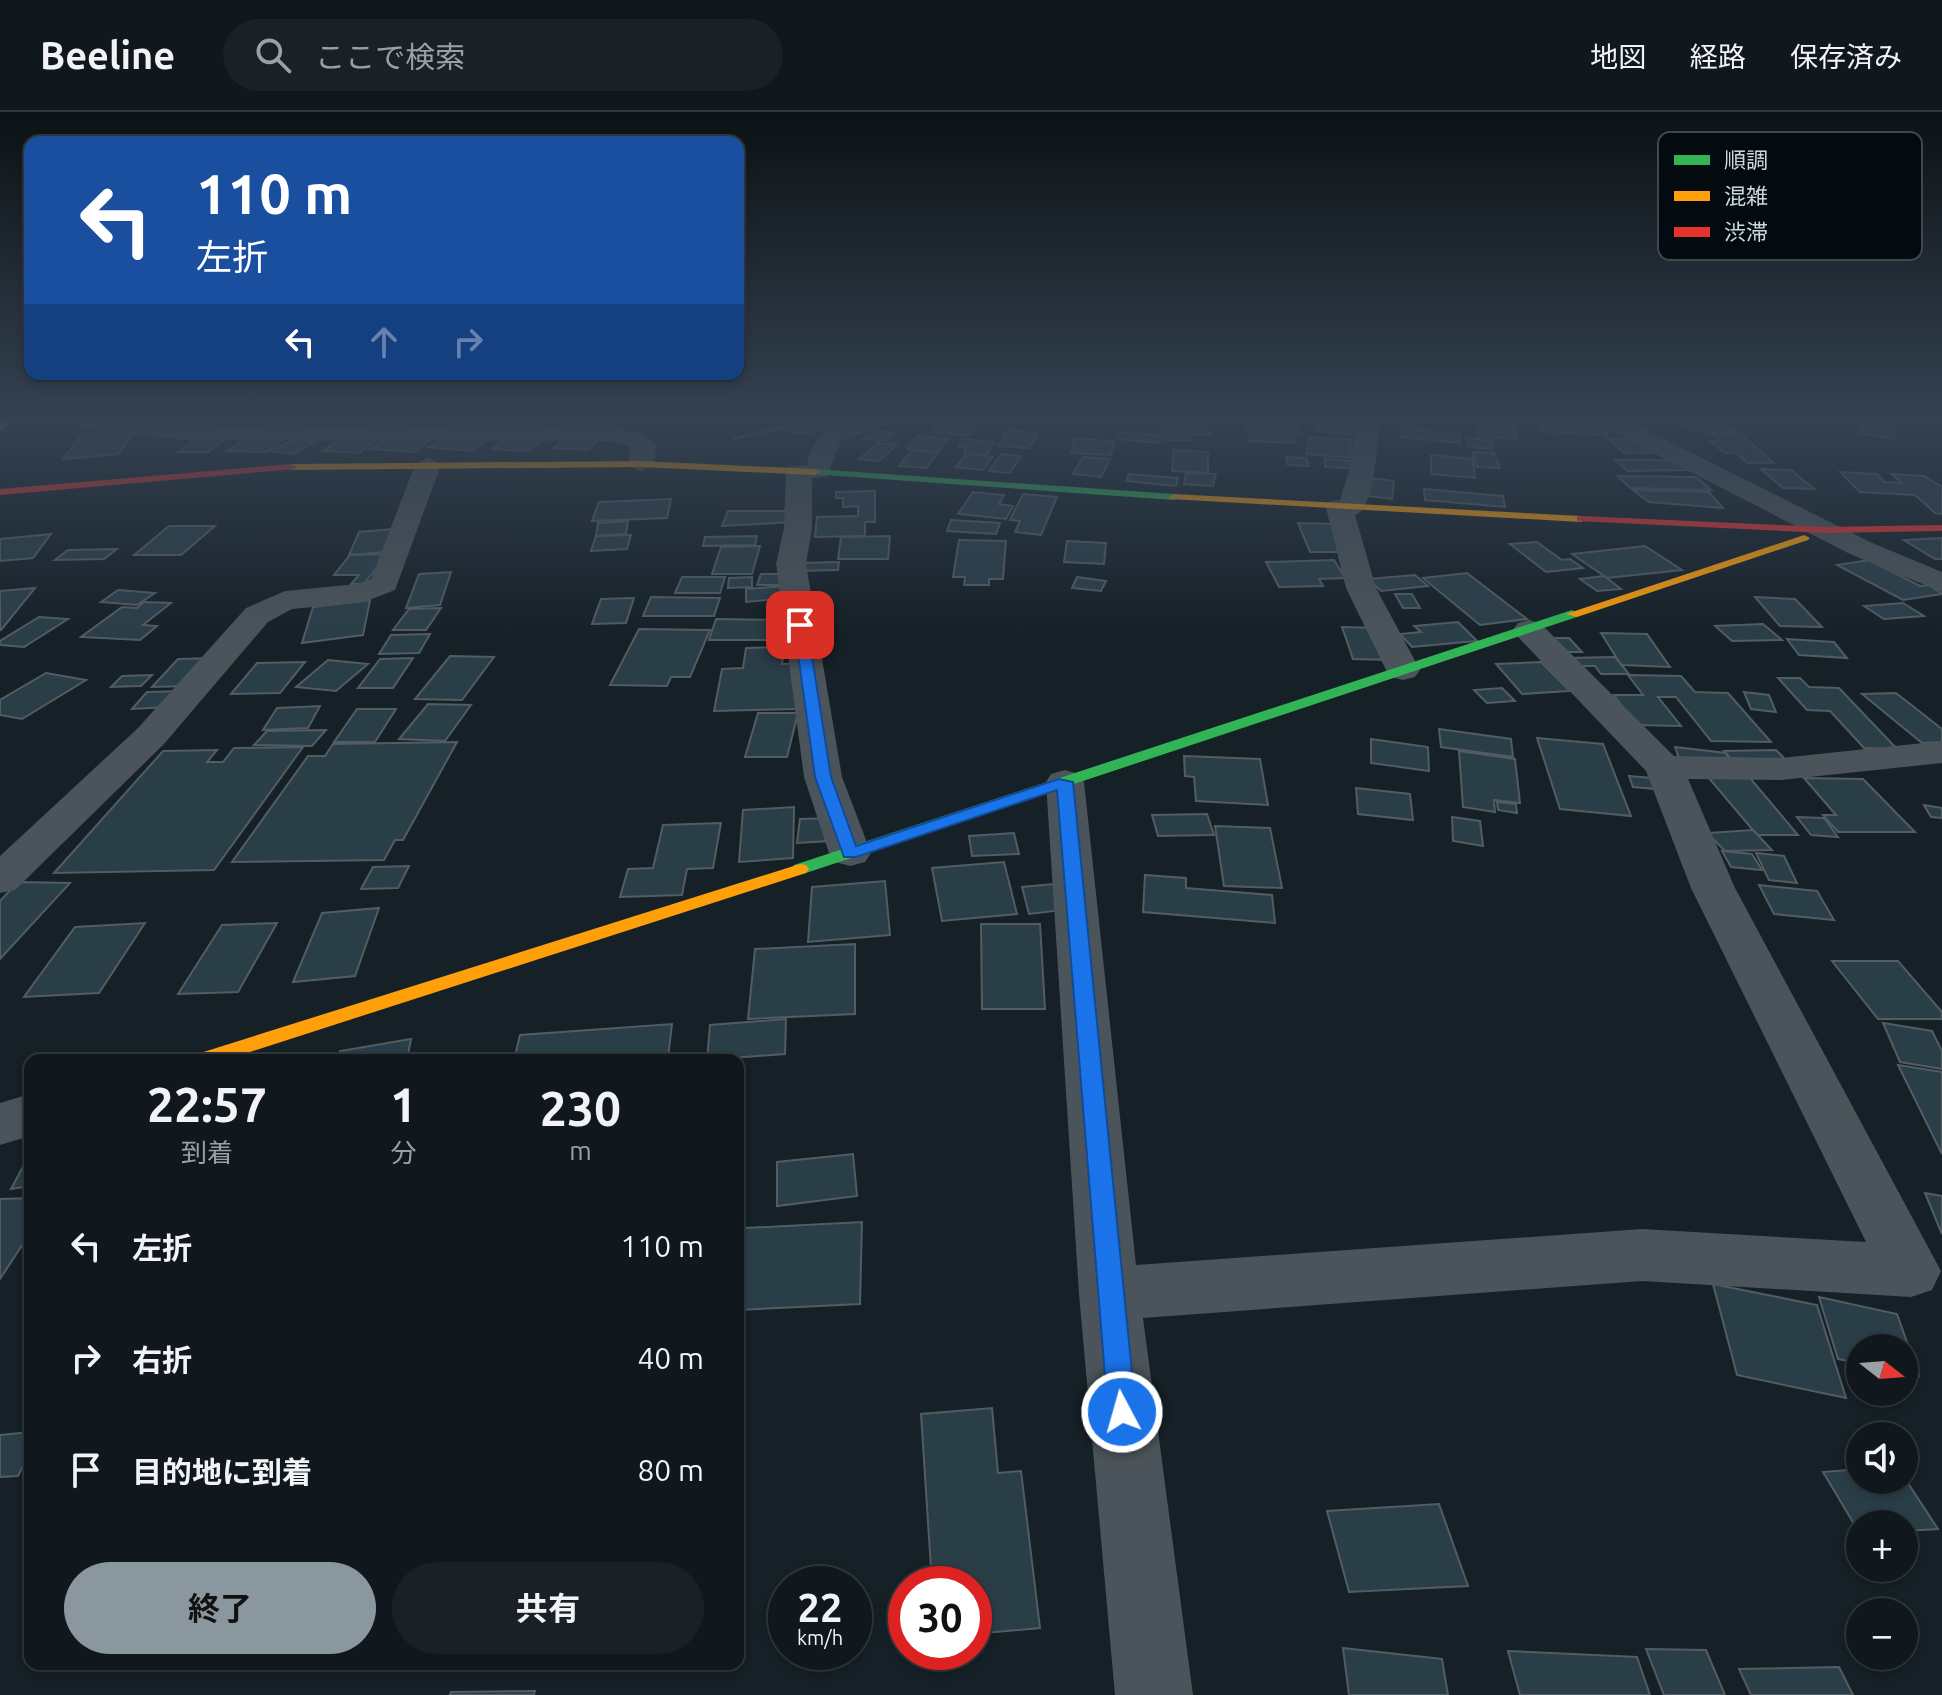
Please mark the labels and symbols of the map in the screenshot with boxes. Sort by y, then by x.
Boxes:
legend [1658,132,1922,260]
text: 順調 [1724,147,1768,172]
text: 混雑 [1724,183,1768,208]
text: 渋滞 [1724,219,1768,244]
pin [766,591,834,659]
north arrow [1846,1334,1918,1406]
position arrow [1080,1370,1164,1454]
speed limit sign: 30 [888,1566,992,1670]

